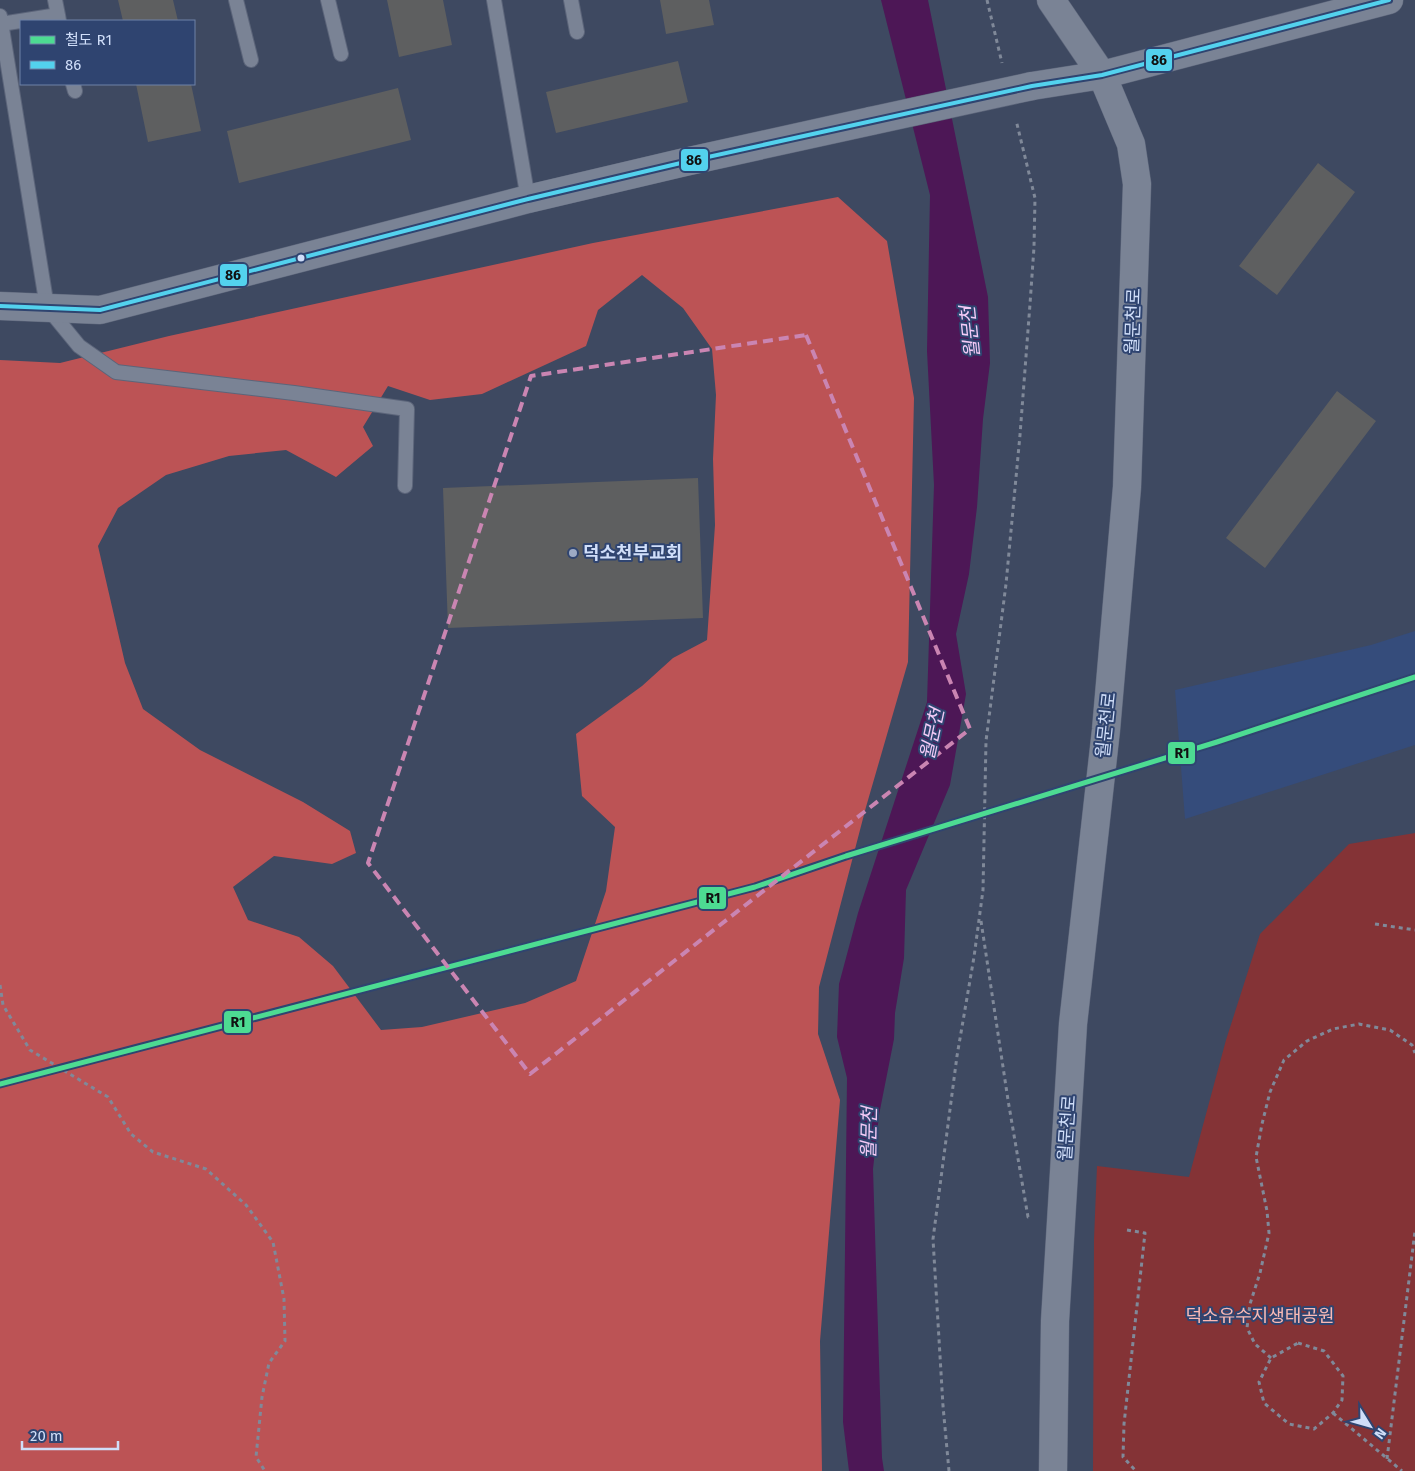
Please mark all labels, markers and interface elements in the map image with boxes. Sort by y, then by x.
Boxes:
legend [20,20,195,85]
text: 철도 R1 [65,31,112,49]
line badge: 86 [1145,48,1173,72]
text: 86 [1151,52,1167,69]
text: 86 [65,56,81,74]
line badge: 86 [680,148,709,172]
text: 86 [686,152,702,169]
unlabelled marker [296,253,306,263]
line badge: 86 [219,263,248,287]
text: 86 [225,267,241,284]
street label: 월문천로 [1121,288,1145,354]
water label: 월문천 [956,303,984,359]
place label: 덕소천부교회 [583,542,682,564]
marker: 덕소천부교회 [567,547,579,559]
street label: 월문천로 [1092,691,1120,759]
water label: 월문천 [915,704,949,762]
line badge: R1 [1167,741,1196,765]
text: R1 [1175,745,1189,762]
line badge: R1 [698,886,727,910]
text: R1 [706,890,720,907]
line badge: R1 [223,1010,252,1034]
text: R1 [231,1014,245,1031]
street label: 월문천로 [1054,1094,1080,1162]
water label: 월문천 [857,1105,881,1159]
park label: 덕소유수지생태공원 [1185,1305,1335,1327]
north arrow [1345,1401,1395,1451]
scale bar [22,1418,119,1450]
text: N [1370,1425,1390,1442]
text: 20 m [30,1427,63,1445]

